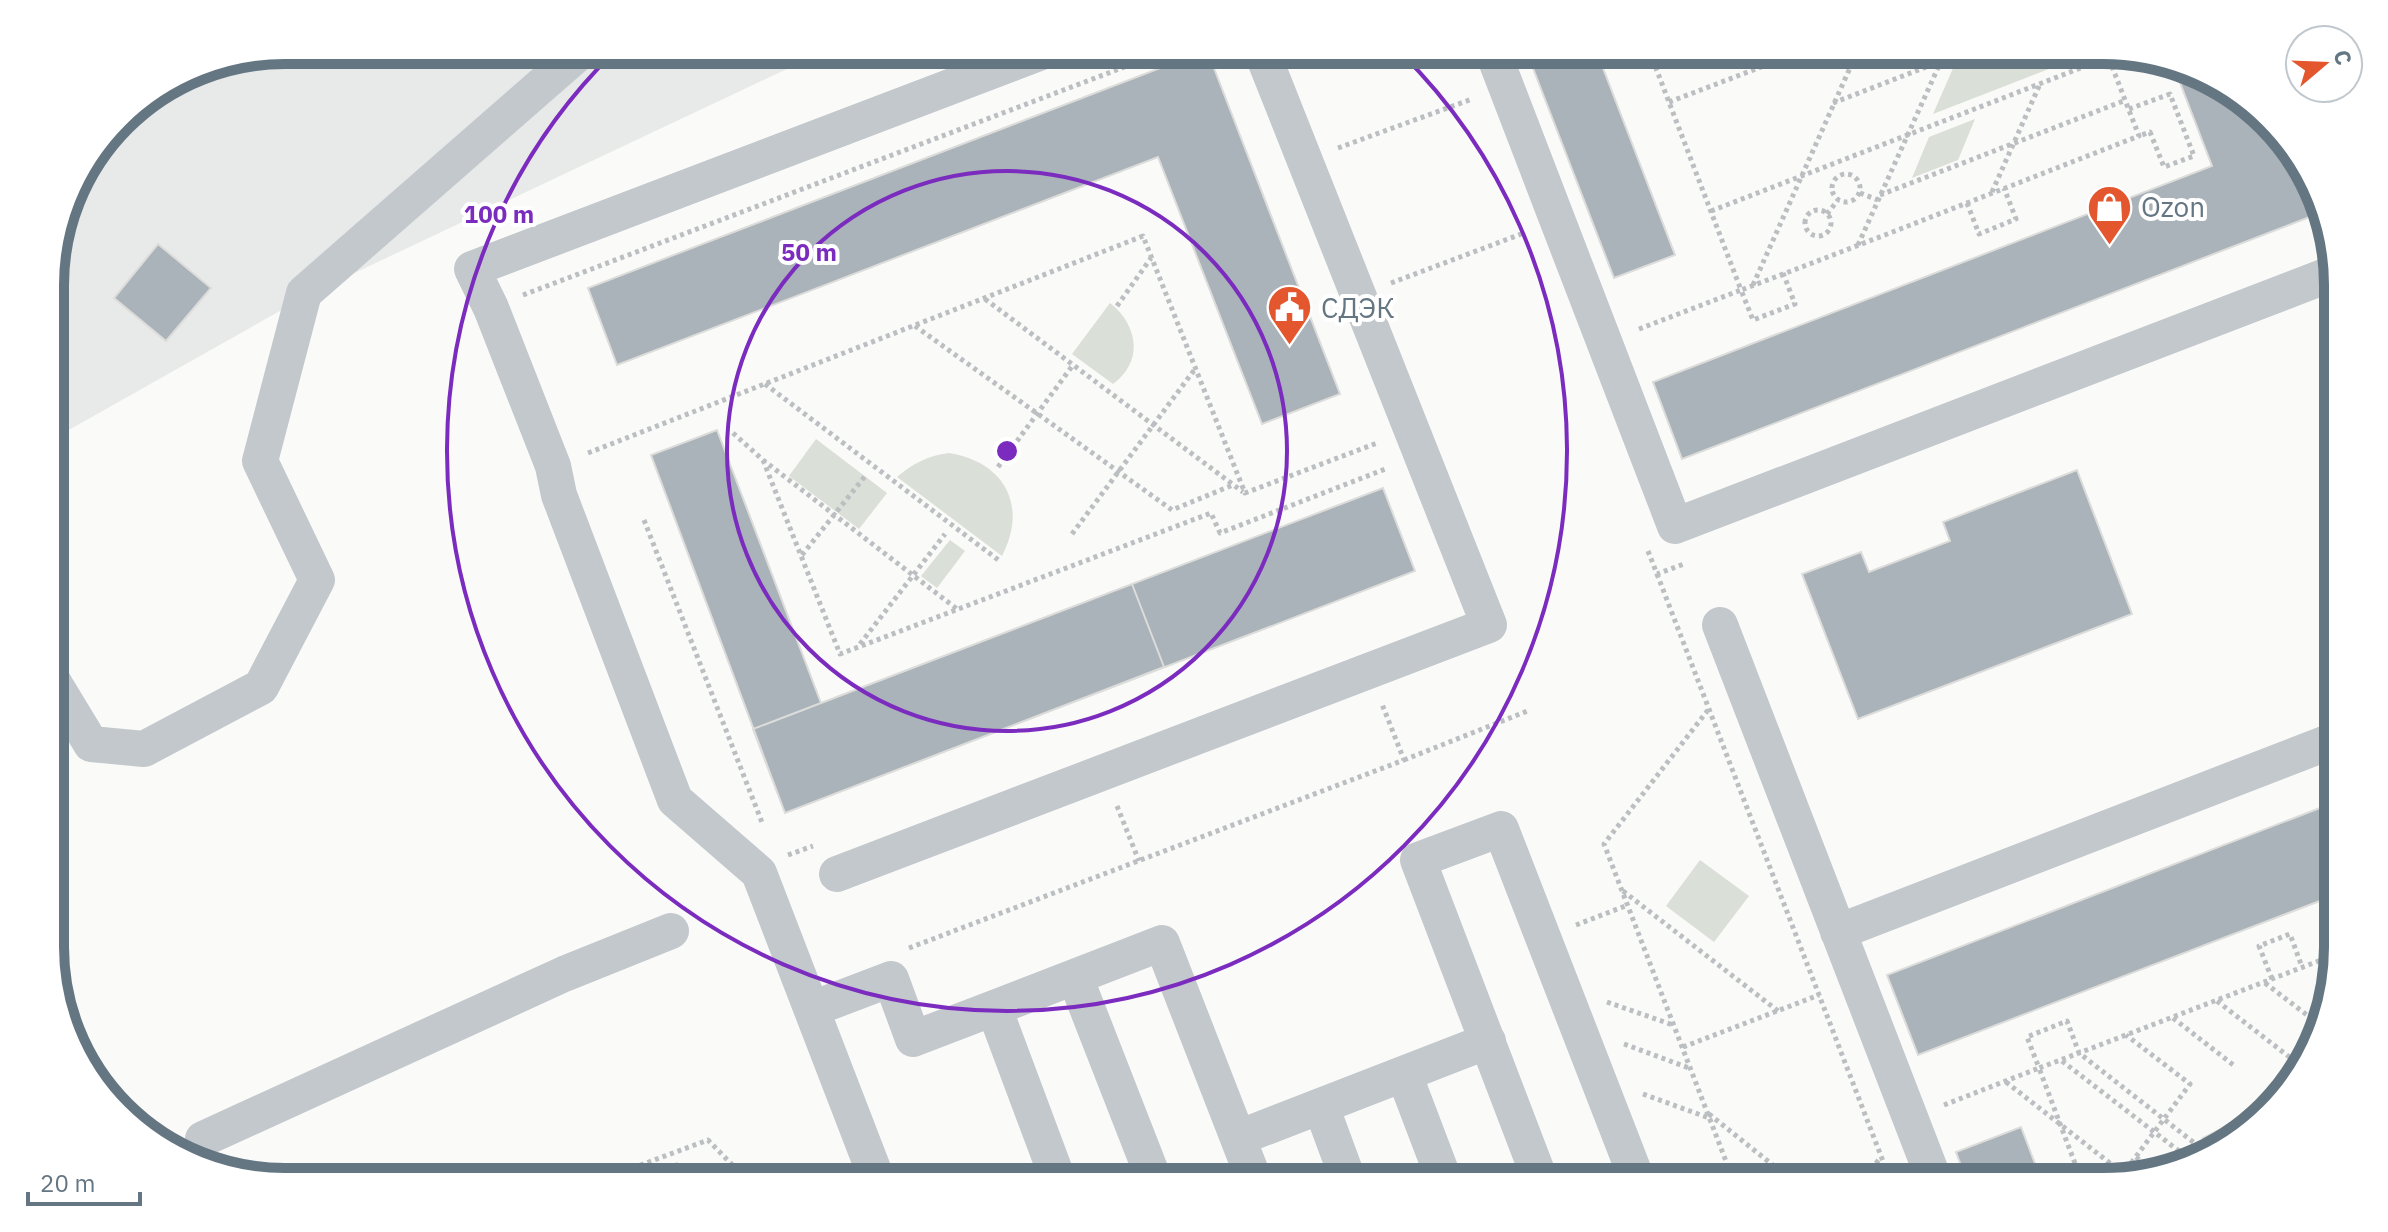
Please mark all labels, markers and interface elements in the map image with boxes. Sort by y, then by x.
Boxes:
north arrow [2284,24,2364,104]
text: С [2327,46,2359,69]
shop icon: Ozon [2086,183,2134,246]
place label: Ozon [2141,188,2205,225]
text: 100 m [464,198,534,230]
text: 50 m [781,236,837,268]
public building icon: СДЭК [1266,284,1314,347]
place label: СДЭК [1321,289,1395,326]
centre of rings [993,437,1021,465]
scale bar [28,1156,140,1206]
text: 20 m [40,1167,95,1199]

